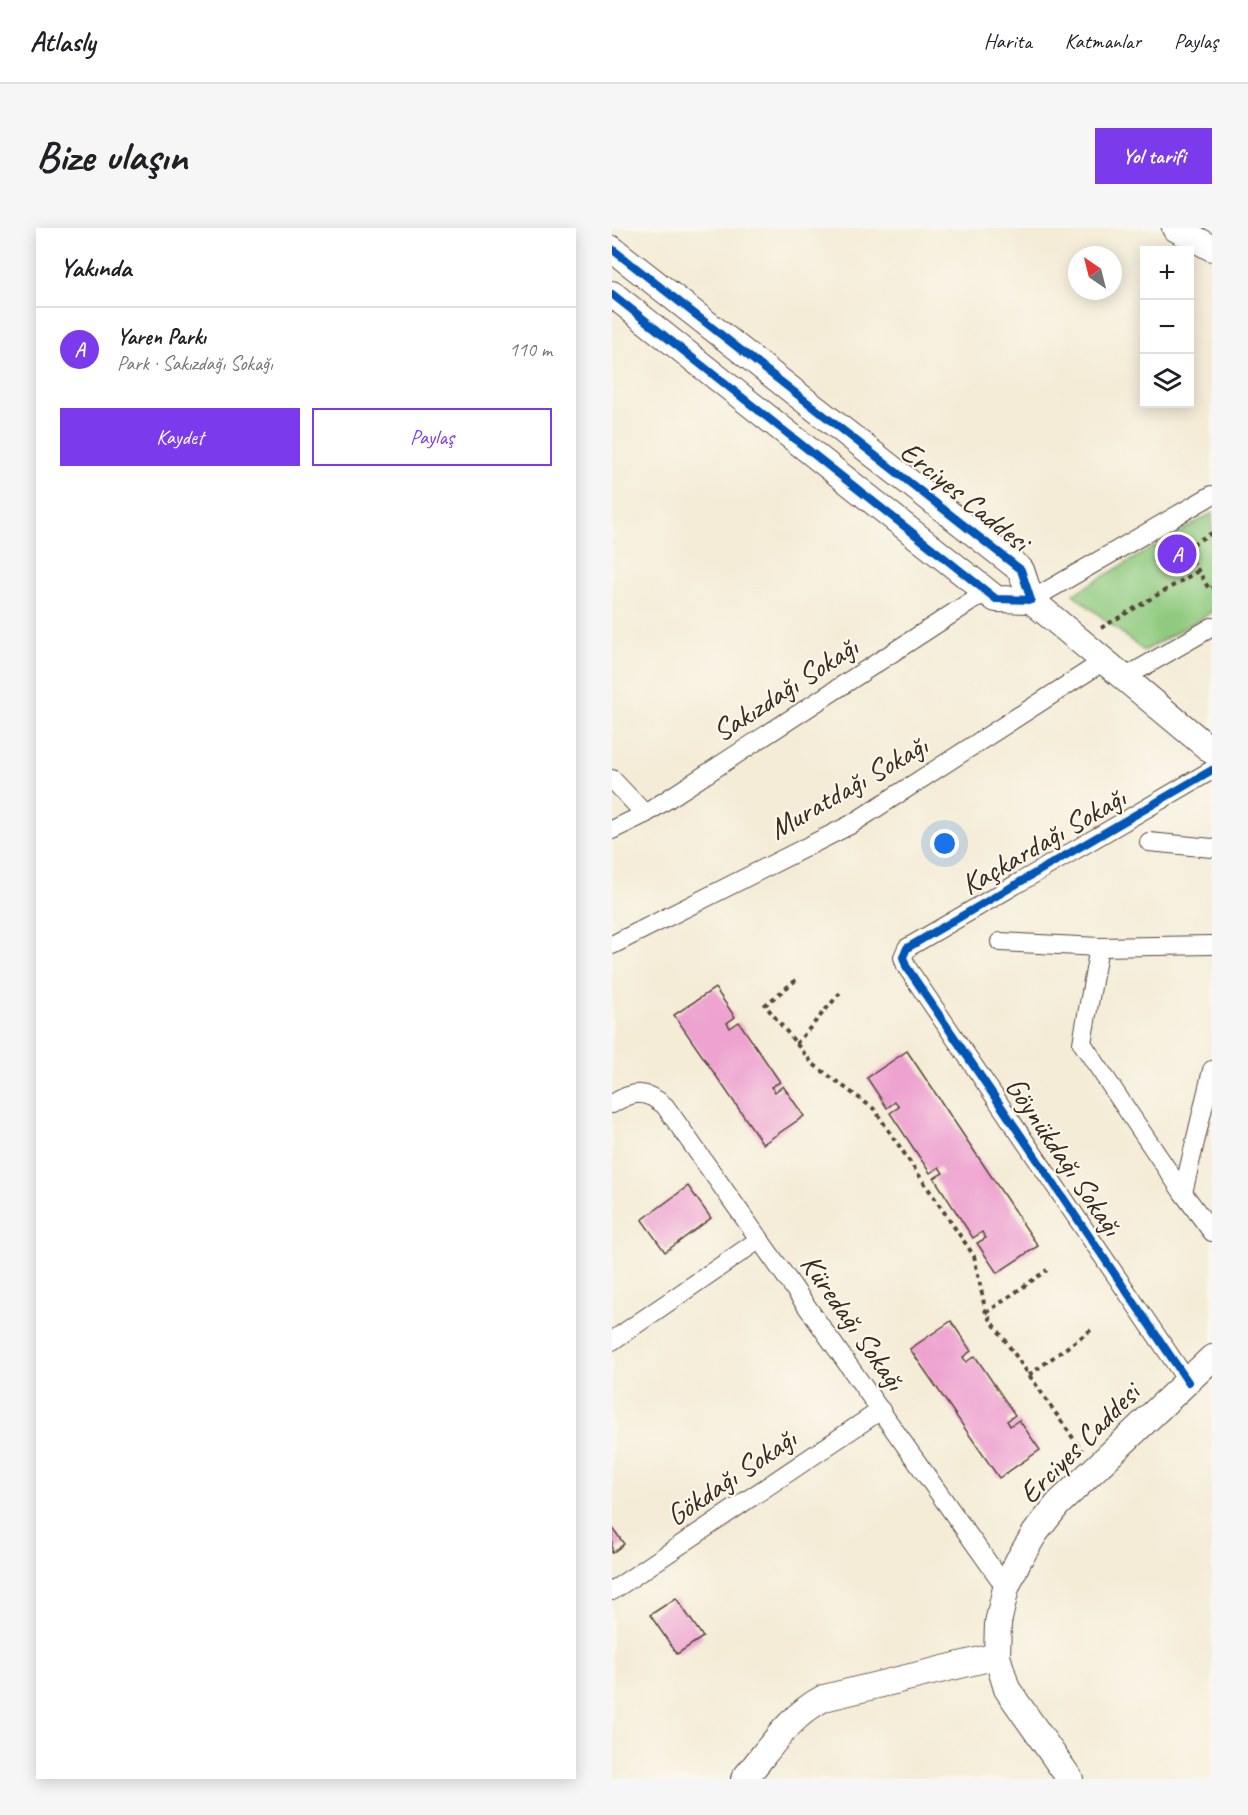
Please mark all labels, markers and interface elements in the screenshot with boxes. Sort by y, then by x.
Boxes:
text: Atlasly [30,24,95,59]
text: Harita [984,28,1032,54]
text: Katmanlar [1065,28,1141,54]
text: Paylaş [1174,28,1218,54]
button: Yol tarifi [1095,128,1212,184]
text: Bize ulaşın [36,130,187,183]
north arrow [1068,246,1122,300]
map controls [1140,246,1194,408]
button: + [1140,246,1194,300]
text: Yakında [60,251,131,284]
button: − [1140,300,1194,354]
text: Yaren Parkı [117,323,206,351]
text: A [74,337,85,362]
text: 110 m [509,337,552,362]
text: Park · Sakızdağı Sokağı [117,351,273,376]
button: layers [1140,354,1194,408]
button: Kaydet [60,408,300,466]
button: Paylaş [312,408,552,466]
street label: Erciyes Caddesi [892,432,1040,562]
pin: A [1158,532,1196,576]
street label: Sakızdağı Sokağı [705,627,866,750]
street label: Muratdağı Sokağı [762,726,935,848]
street label: Kaçkardağı Sokağı [954,778,1133,903]
your location [930,829,959,858]
street label: Göynükdağı Sokağı [997,1069,1132,1244]
street label: Küredağı Sokağı [792,1246,915,1399]
street label: Erciyes Caddesi [1010,1372,1150,1512]
street label: Gökdağı Sokağı [659,1419,804,1534]

